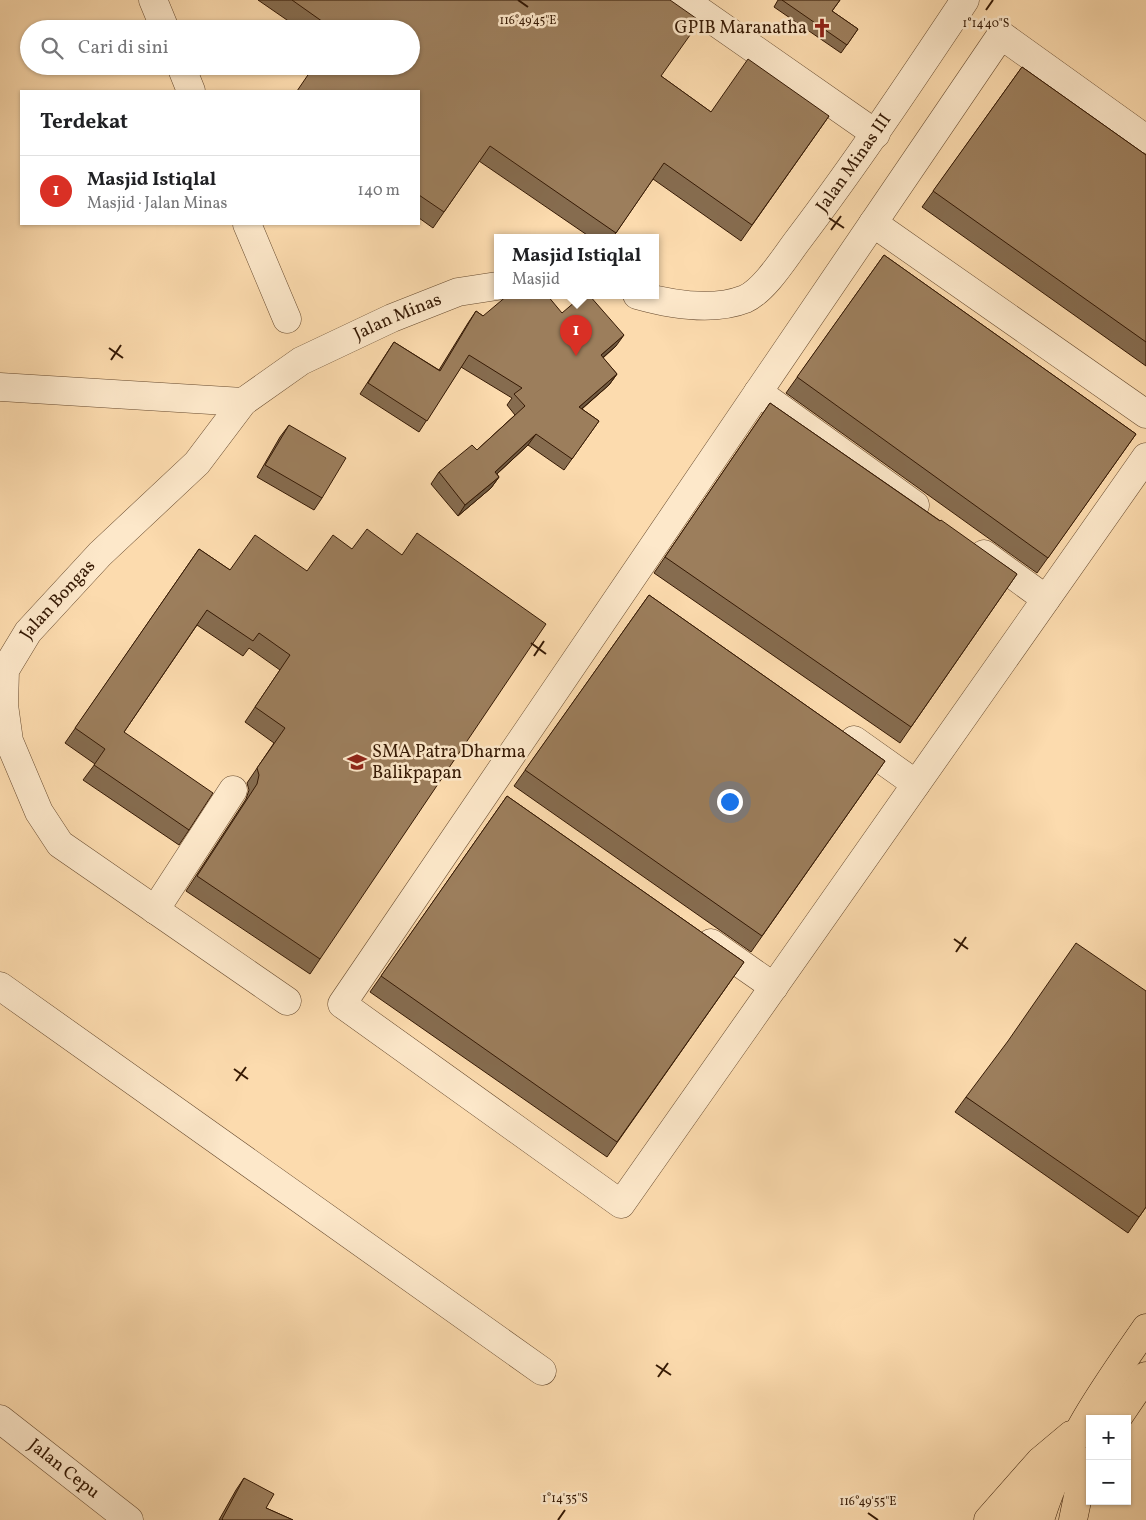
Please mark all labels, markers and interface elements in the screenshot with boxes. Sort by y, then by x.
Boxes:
text: 116°49'45"E [499,13,557,29]
place label: GPIB Maranatha [675,16,807,41]
text: 1°14'40"S [963,16,1009,32]
church icon: GPIB Maranatha [811,17,833,39]
search box [20,20,420,75]
icon: search [38,34,66,62]
text: Cari di sini [78,35,169,61]
text: Terdekat [40,108,128,137]
street label: Jalan Minas III [810,108,898,218]
text: Masjid Istiqlal [87,167,216,193]
text: 1 [53,180,59,202]
text: 140 m [358,180,400,202]
text: Masjid · Jalan Minas [87,193,227,215]
popup [494,234,659,299]
text: Masjid Istiqlal [512,243,641,269]
text: Masjid [512,269,560,291]
street label: Jalan Minas [350,287,445,347]
pin: 1 [560,315,592,356]
street label: Jalan Bongas [14,554,101,644]
place label: SMA Patra Dharma Balikpapan [372,740,526,786]
school or university icon: SMA Patra Dharma Balikpapan [346,751,368,773]
your location [717,789,743,815]
map controls [1086,1415,1131,1505]
button: + [1086,1415,1131,1460]
street label: Jalan Cepu [23,1433,105,1505]
button: − [1086,1460,1131,1505]
text: 1°14'35"S [542,1491,588,1507]
text: 116°49'55"E [840,1494,896,1510]

